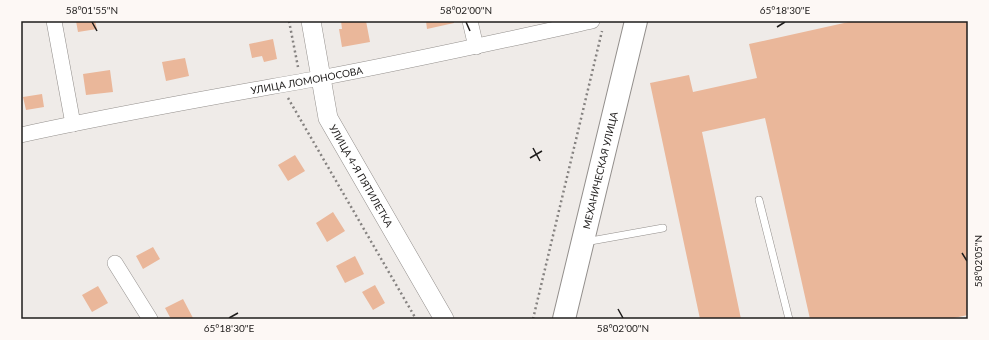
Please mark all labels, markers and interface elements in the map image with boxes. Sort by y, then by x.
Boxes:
text: 58°01'55"N [66,4,118,16]
text: 58°02'00"N [440,4,492,16]
text: 65°18'30"E [760,4,810,16]
street label: УЛИЦА ЛОМОНОСОВА [250,64,364,96]
street label: МЕХАНИЧЕСКАЯ УЛИЦА [580,110,620,230]
street label: УЛИЦА 4-Я ПЯТИЛЕТКА [327,122,396,229]
text: 58°02'05"N [972,235,984,287]
text: 65°18'30"E [204,322,254,334]
text: 58°02'00"N [597,322,649,334]

